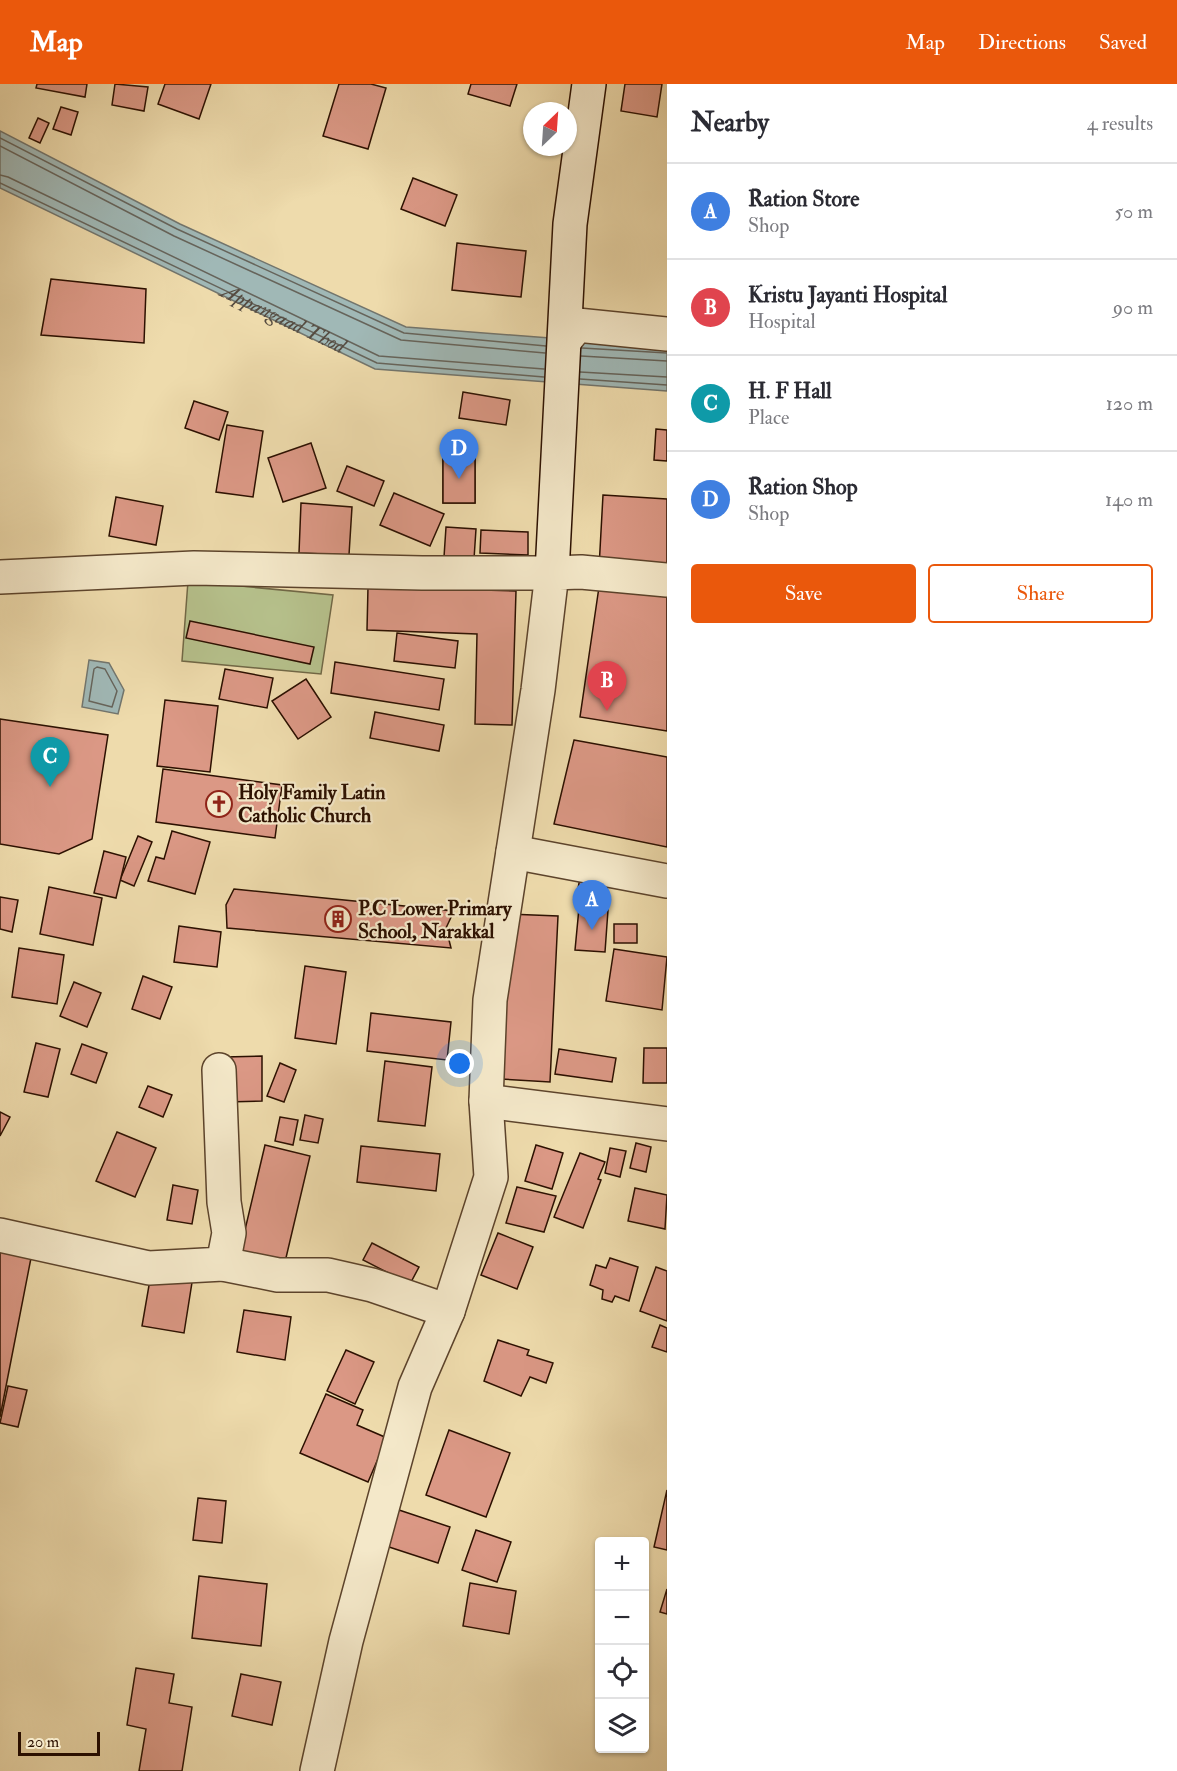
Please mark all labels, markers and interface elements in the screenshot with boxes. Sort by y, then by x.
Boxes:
text: Map [30,25,83,60]
text: Map [905,29,945,56]
text: Directions [978,29,1066,56]
text: Saved [1099,29,1147,56]
north arrow [523,102,577,156]
text: Nearby [691,107,769,139]
text: 4 results [1087,111,1153,136]
text: Ration Store [748,185,859,213]
text: A [704,199,717,224]
text: 50 m [1114,199,1153,224]
text: Shop [748,213,789,238]
water label: Appangaad Thod [215,276,351,360]
text: Kristu Jayanti Hospital [748,281,947,309]
text: B [704,295,717,320]
text: 90 m [1113,295,1153,320]
text: Hospital [748,309,816,334]
text: H. F Hall [748,377,832,405]
text: C [703,391,718,416]
text: 120 m [1106,391,1153,416]
text: Place [748,405,789,430]
pin: D [440,430,478,479]
text: Ration Shop [748,473,858,501]
text: D [702,487,719,512]
text: 140 m [1105,487,1153,512]
text: Shop [748,501,789,526]
button: Save [691,564,916,623]
button: Share [928,564,1153,623]
pin: B [588,662,626,711]
pin: C [31,738,70,787]
place label: Holy Family Latin Catholic Church [238,780,386,828]
church icon: Holy Family Latin Catholic Church [204,789,234,819]
pin: A [572,880,612,930]
place label: P.C Lower Primary School, Narakkal [358,896,513,944]
building icon: P.C Lower Primary School, Narakkal [323,904,353,934]
your location [445,1049,474,1078]
map controls [595,1537,649,1753]
button: + [595,1537,649,1591]
button: − [595,1591,649,1645]
button: locate [595,1645,649,1699]
button: layers [595,1699,649,1753]
scale bar [18,1729,100,1756]
text: 20 m [27,1732,59,1752]

